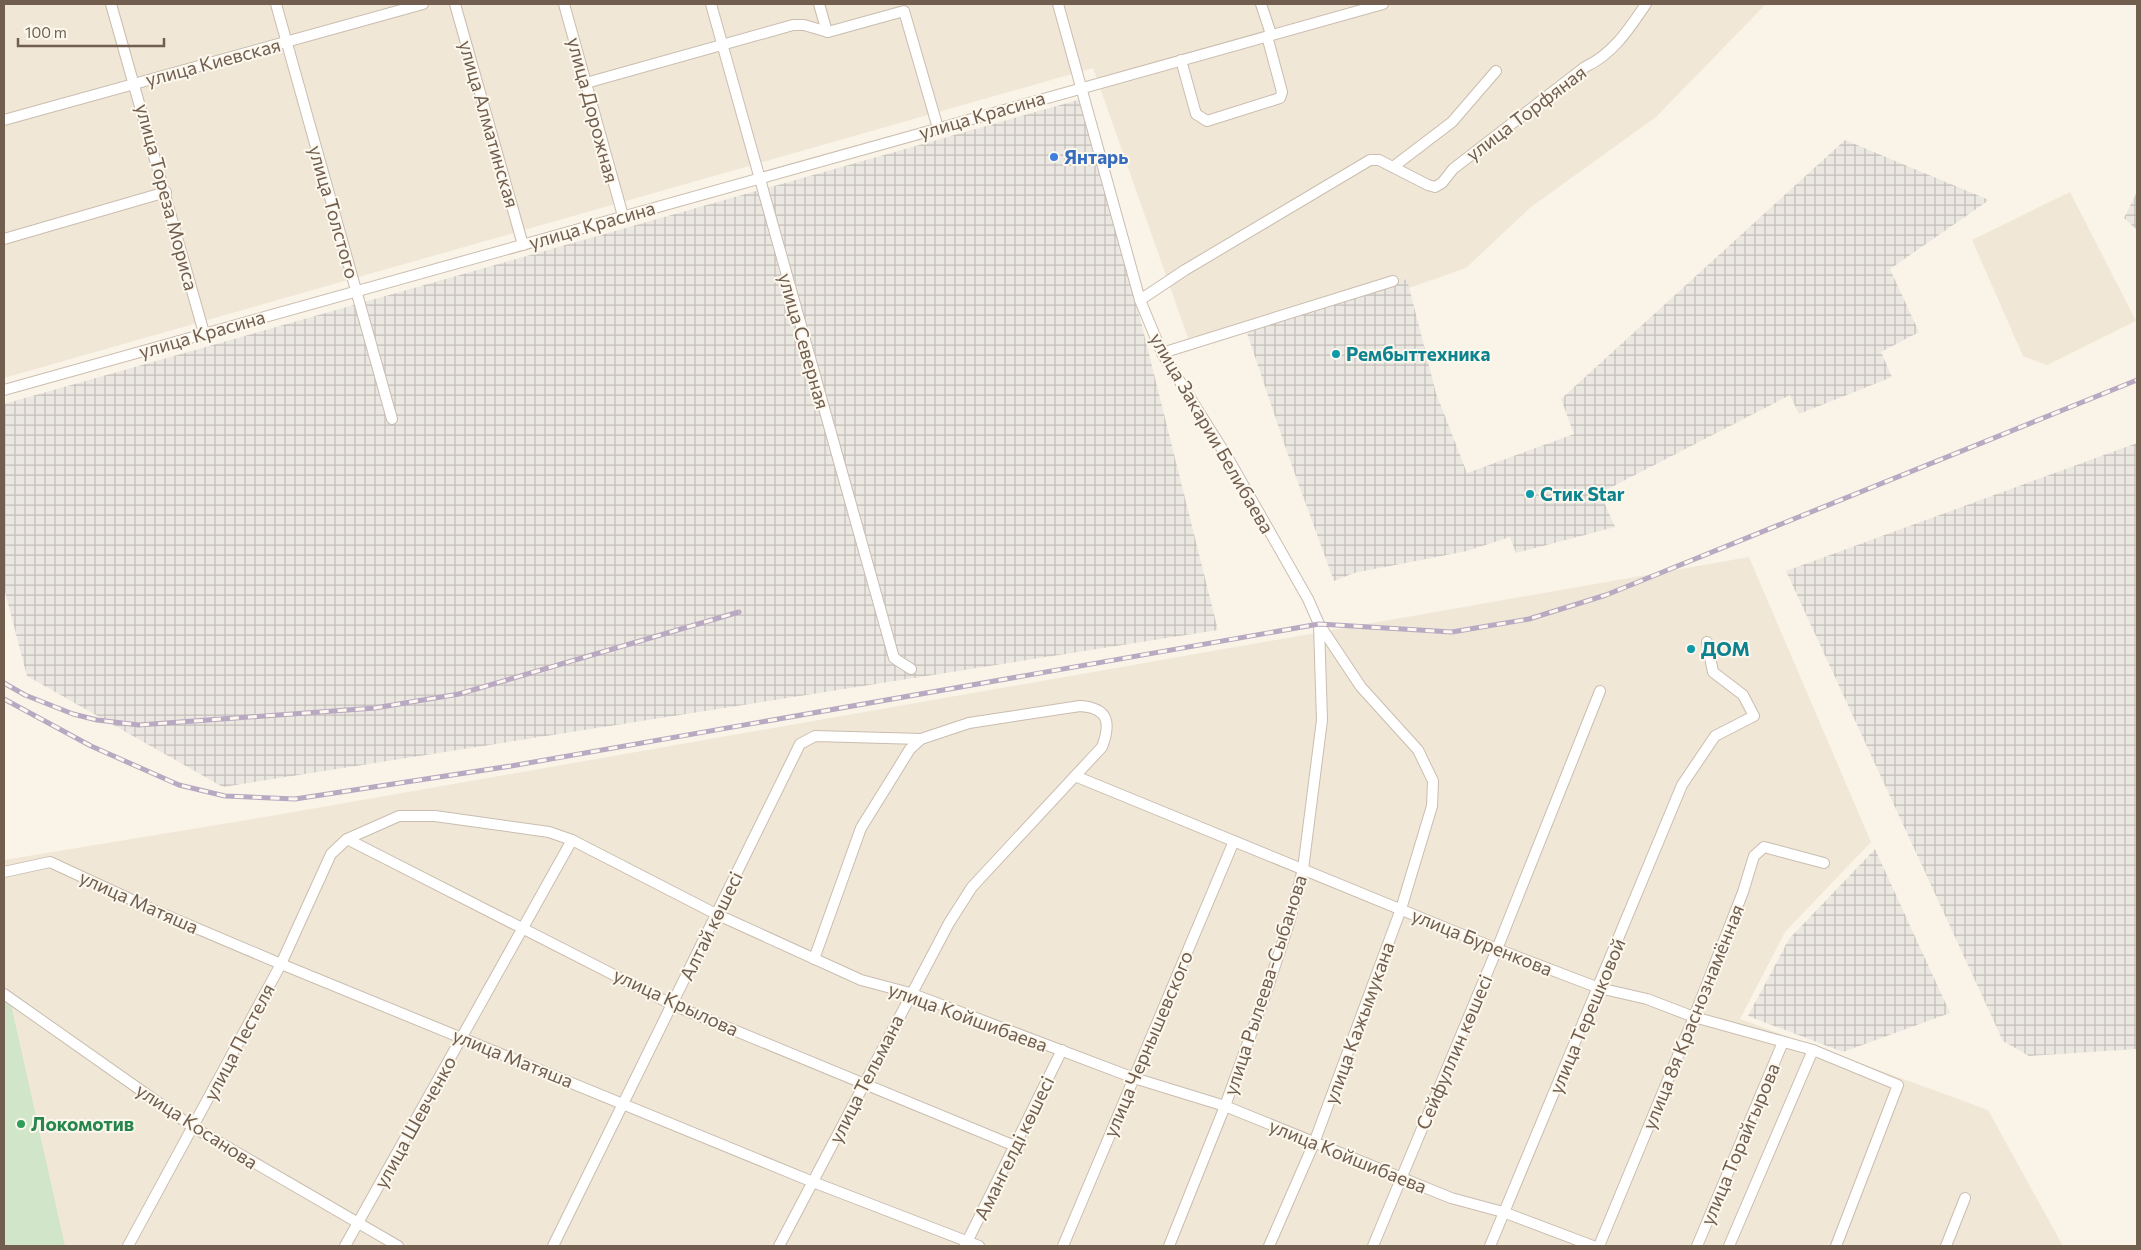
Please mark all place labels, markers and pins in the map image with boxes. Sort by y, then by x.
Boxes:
place label: Янтарь [1064,145,1129,168]
marker: Янтарь [1048,151,1060,163]
place label: Рембыттехника [1346,342,1490,365]
marker: Рембыттехника [1330,348,1342,360]
place label: Стик Star [1540,482,1625,505]
marker: Стик Star [1524,488,1536,500]
place label: ДОМ [1701,637,1750,660]
marker: ДОМ [1685,643,1697,655]
place label: Локомотив [31,1112,134,1135]
marker: Локомотив [15,1118,27,1130]

